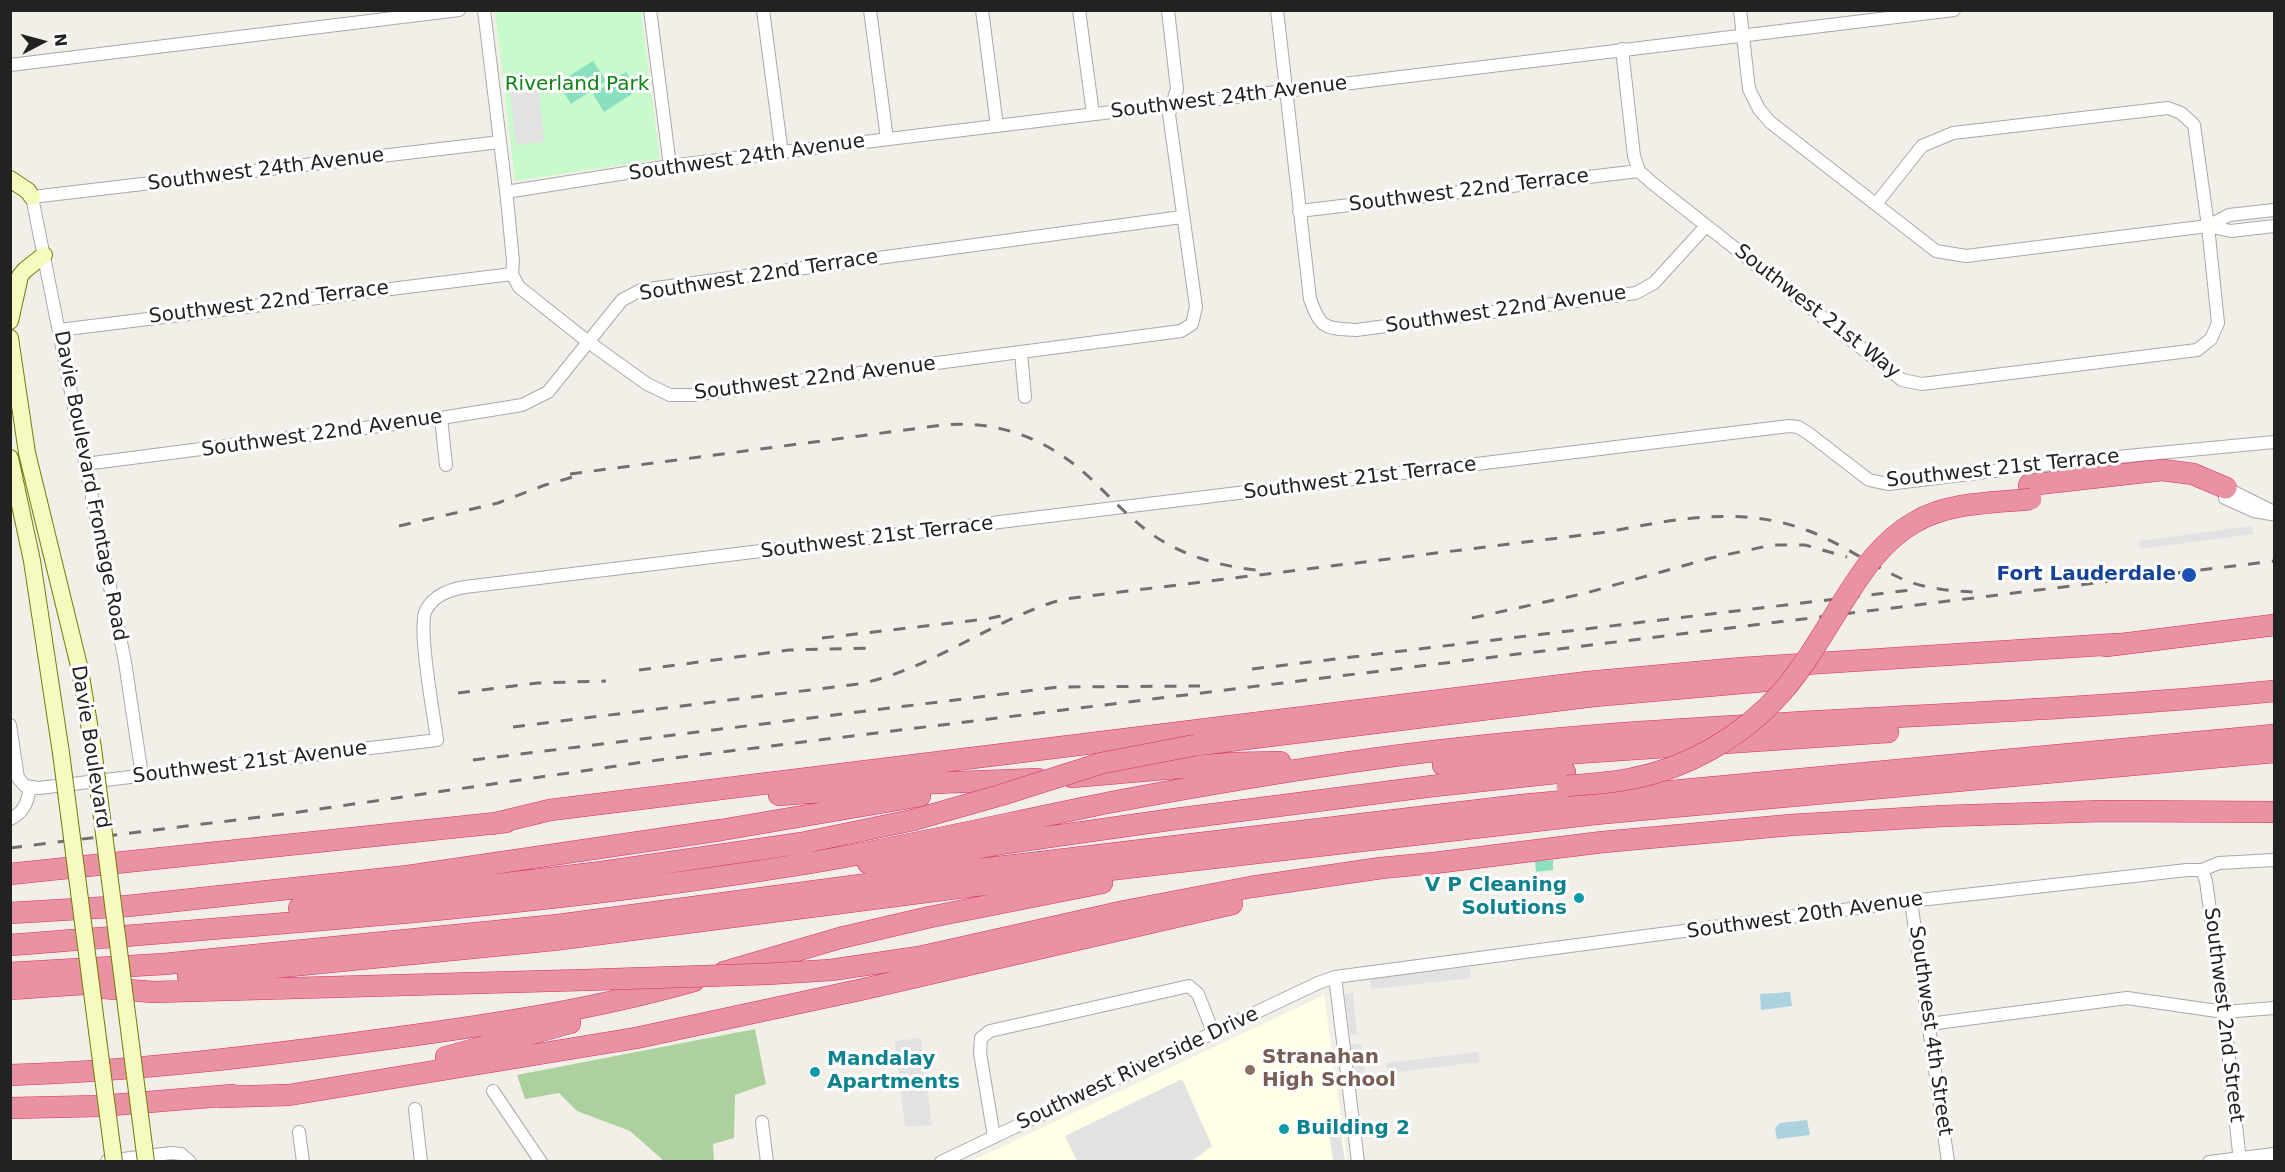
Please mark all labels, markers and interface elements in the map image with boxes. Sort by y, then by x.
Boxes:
north arrow [12,12,72,72]
text: N [50,32,71,48]
street label: Southwest 24th Avenue [1109,72,1349,124]
park label: Riverland Park [505,73,649,97]
street label: Southwest 24th Avenue [627,130,867,186]
street label: Southwest 24th Avenue [146,144,386,196]
street label: Southwest 22nd Terrace [1348,164,1590,218]
street label: Southwest 21st Way [1729,240,1905,384]
street label: Southwest 22nd Terrace [638,245,880,307]
street label: Southwest 22nd Terrace [148,276,390,330]
street label: Southwest 22nd Avenue [1384,281,1628,339]
street label: Davie Boulevard Frontage Road [48,329,132,643]
street label: Southwest 22nd Avenue [693,352,937,406]
street label: Southwest 22nd Avenue [200,405,444,463]
street label: Southwest 21st Terrace [1885,445,2121,493]
street label: Southwest 21st Terrace [1242,453,1478,505]
street label: Southwest 21st Terrace [759,512,995,564]
place label: Fort Lauderdale [1997,563,2176,587]
marker: Fort Lauderdale [2180,566,2198,584]
street label: Davie Boulevard [65,664,115,830]
street label: Southwest 21st Avenue [132,737,368,789]
place label: V P Cleaning Solutions [1425,874,1567,921]
street label: Southwest 20th Avenue [1685,888,1925,944]
marker: V P Cleaning Solutions [1572,891,1586,905]
street label: Southwest 2nd Street [2198,906,2248,1124]
street label: Southwest 4th Street [1903,924,1957,1138]
street label: Southwest Riverside Drive [1013,1002,1263,1136]
place label: Stranahan High School [1262,1046,1396,1093]
place label: Mandalay Apartments [827,1048,960,1095]
marker: Stranahan High School [1243,1063,1257,1077]
marker: Mandalay Apartments [808,1065,822,1079]
place label: Building 2 [1296,1117,1410,1141]
marker: Building 2 [1277,1122,1291,1136]

